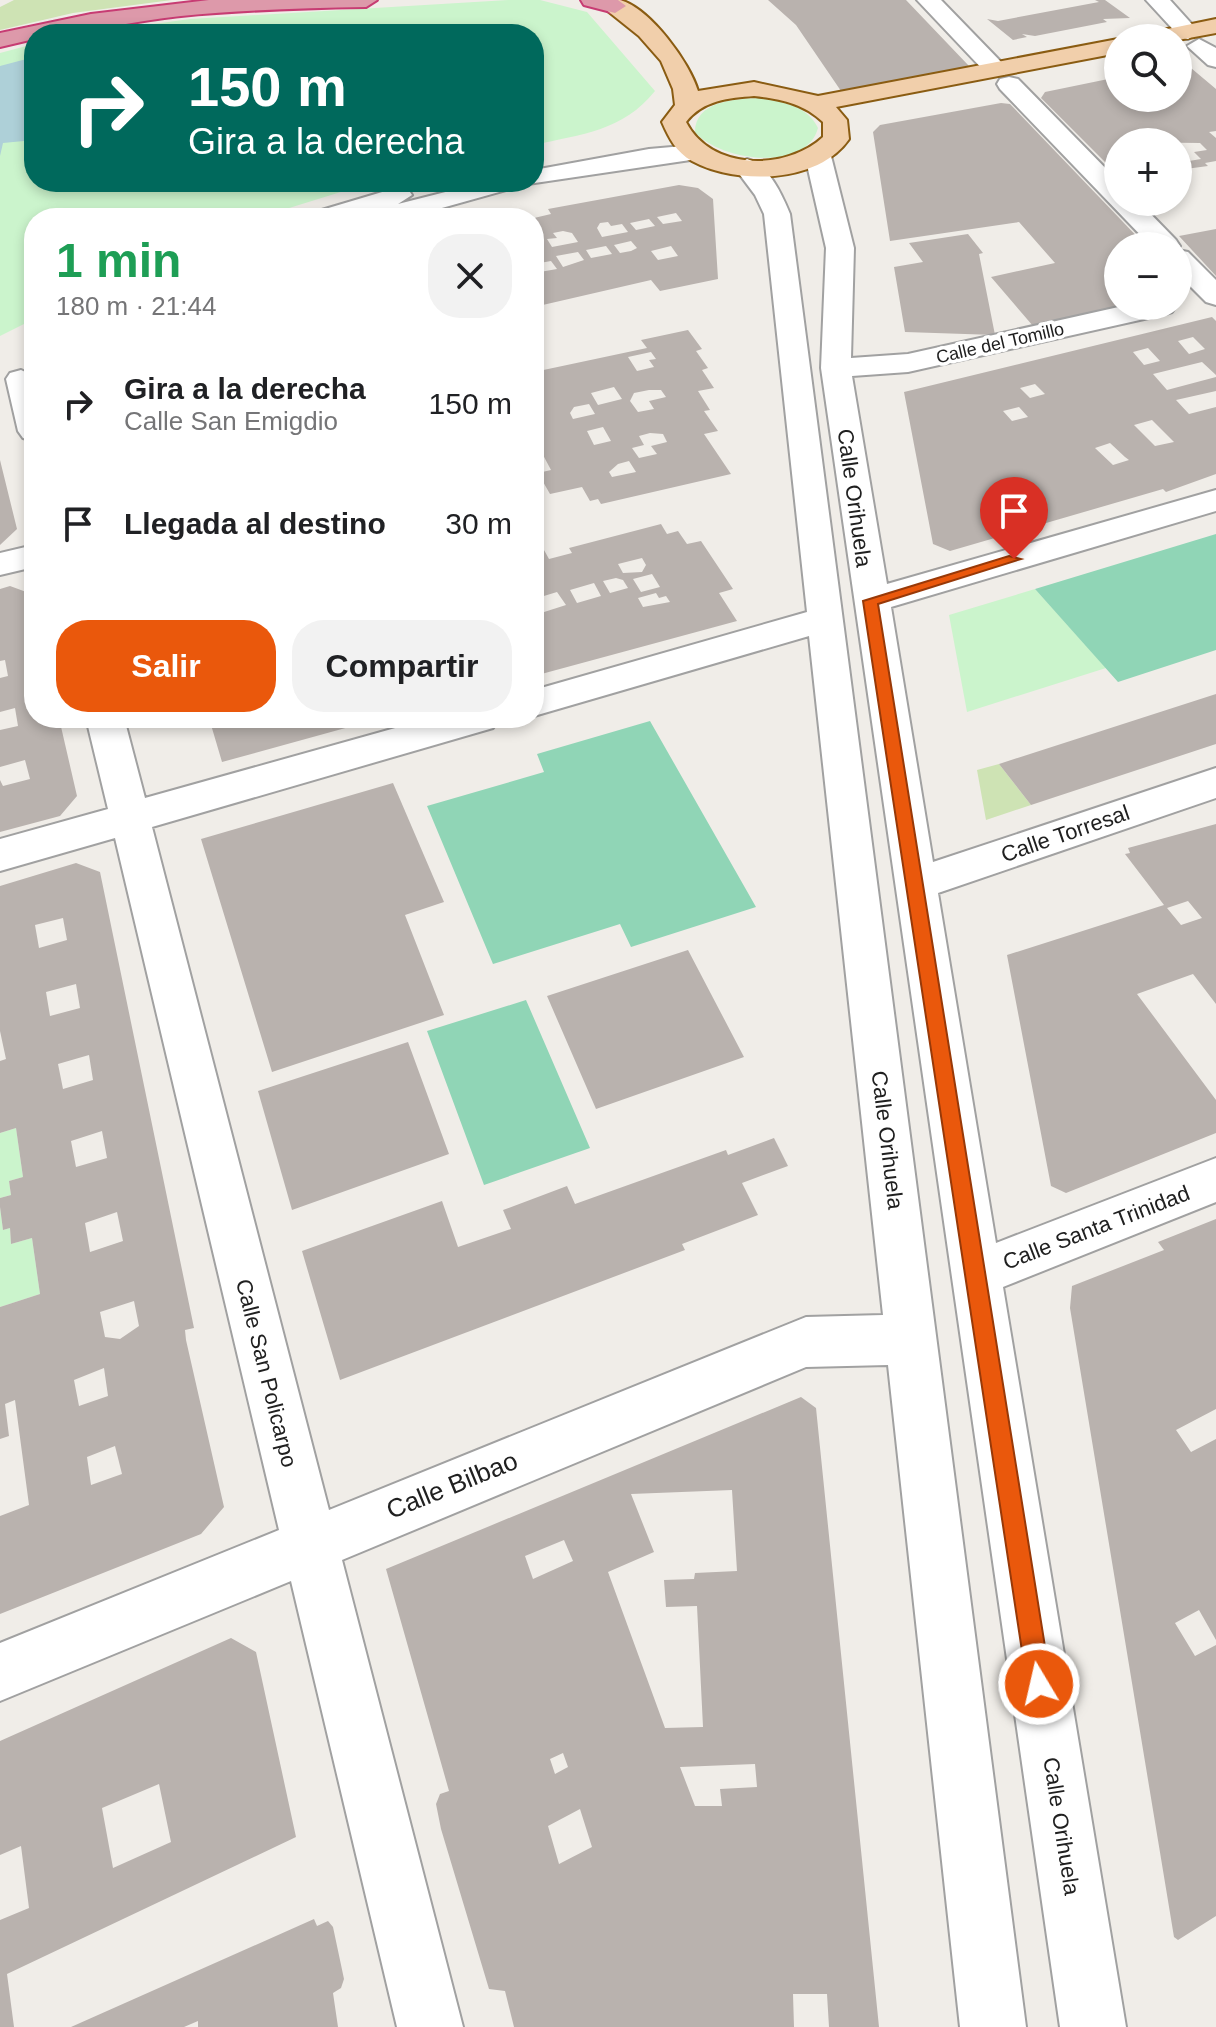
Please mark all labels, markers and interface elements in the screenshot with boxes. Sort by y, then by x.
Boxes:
map controls [1104,24,1192,320]
button: search [1104,24,1192,112]
text: 150 m [188,55,347,118]
icon: right [56,56,160,160]
text: Gira a la derecha [188,121,464,162]
button: + [1104,128,1192,216]
button: − [1104,232,1192,320]
text: 1 min [56,234,181,287]
button: close [428,234,512,318]
text: 180 m · 21:44 [56,291,216,321]
street label: Calle del Tomillo [934,319,1066,367]
text: Gira a la derecha [124,372,366,405]
icon: right [56,382,100,426]
text: 150 m [429,387,512,420]
text: Calle San Emigdio [124,406,338,436]
street label: Calle Orihuela [832,427,877,570]
pin [980,477,1048,559]
icon: arrive [992,489,1036,533]
icon: arrive [56,502,100,546]
text: Llegada al destino [124,507,386,540]
text: 30 m [445,507,512,540]
button: Salir [56,620,276,712]
button: Compartir [292,620,512,712]
street label: Calle Torresal [998,800,1133,867]
street label: Calle Orihuela [867,1069,908,1212]
street label: Calle Santa Trinidad [999,1180,1193,1275]
street label: Calle San Policarpo [231,1276,302,1470]
street label: Calle Bilbao [382,1445,522,1525]
position arrow [997,1642,1081,1726]
street label: Calle Orihuela [1038,1755,1085,1898]

